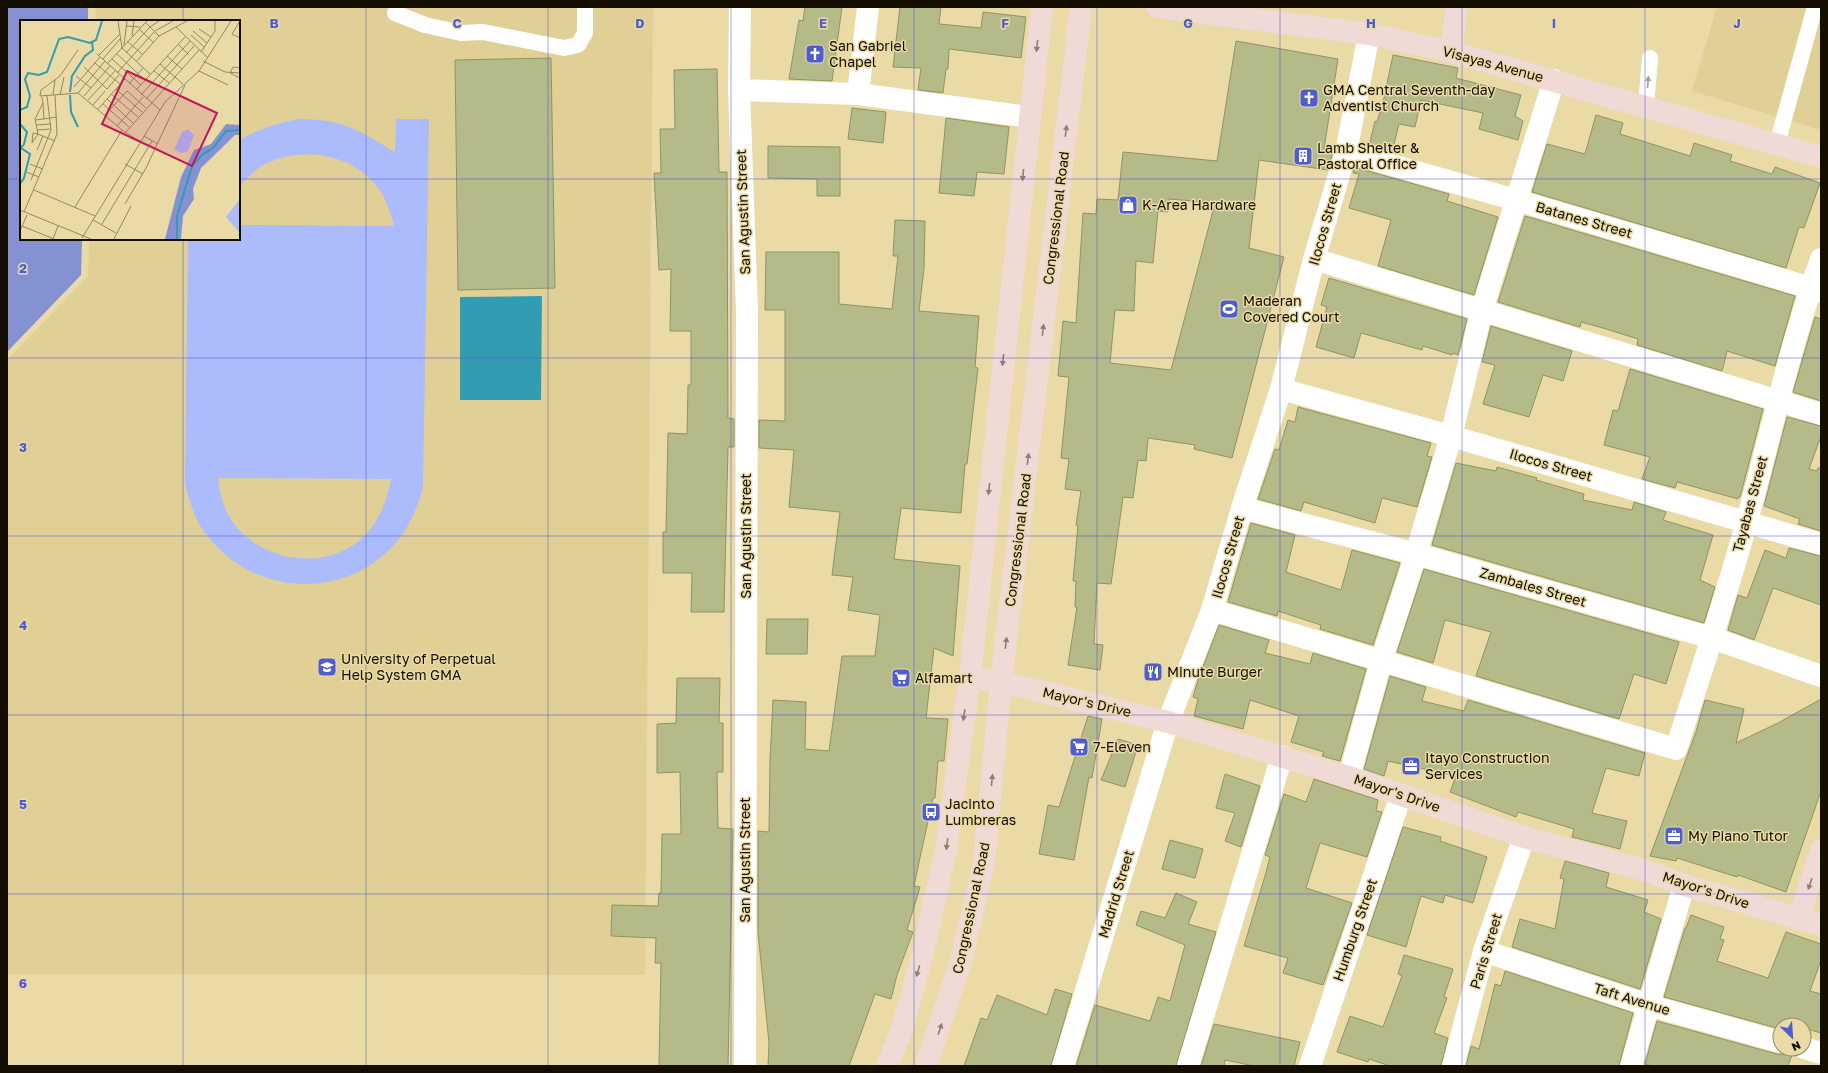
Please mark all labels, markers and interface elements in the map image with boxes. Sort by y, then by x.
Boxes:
text: B [269,15,279,31]
text: C [452,15,462,31]
text: D [635,15,645,31]
text: E [819,15,827,31]
text: F [1001,15,1009,31]
text: G [1183,15,1193,31]
text: H [1366,15,1376,31]
text: I [1552,15,1556,31]
text: J [1733,15,1741,31]
inset map [20,20,240,240]
place label: San Gabriel Chapel [829,37,906,70]
one-way arrow [1034,40,1040,52]
street label: Visayas Avenue [1441,42,1545,85]
church icon: San Gabriel Chapel [804,43,826,65]
one-way arrow [1645,76,1652,88]
place label: GMA Central Seventh-day Adventist Church [1323,81,1495,114]
church icon: GMA Central Seventh-day Adventist Church [1298,87,1320,109]
one-way arrow [1063,125,1069,137]
place label: Lamb Shelter & Pastoral Office [1317,139,1420,172]
building icon: Lamb Shelter & Pastoral Office [1292,145,1314,167]
street label: San Agustin Street [732,149,753,275]
street label: Congressional Road [1039,150,1072,286]
one-way arrow [1020,169,1026,181]
street label: Ilocos Street [1305,180,1344,267]
shop icon: K-Area Hardware [1117,194,1139,216]
place label: K-Area Hardware [1142,196,1256,213]
street label: Batanes Street [1534,198,1634,241]
text: 2 [19,260,27,276]
place label: Maderan Covered Court [1243,292,1340,325]
sports icon: Maderan Covered Court [1218,298,1240,320]
one-way arrow [1040,323,1046,336]
one-way arrow [1000,354,1006,366]
text: 3 [19,439,27,455]
street label: Ilocos Street [1508,445,1595,484]
one-way arrow [1024,453,1031,465]
street label: Tayabas Street [1728,454,1771,554]
street label: Congressional Road [1001,472,1034,608]
street label: San Agustin Street [737,473,754,599]
one-way arrow [986,483,993,495]
street label: Ilocos Street [1208,513,1247,600]
street label: Zambales Street [1478,563,1588,610]
text: 4 [19,617,27,633]
one-way arrow [1003,637,1009,649]
place label: University of Perpetual Help System GMA [341,650,496,683]
school or university icon: University of Perpetual Help System GMA [316,656,338,678]
restaurant icon: Minute Burger [1142,661,1164,683]
place label: Minute Burger [1167,663,1263,680]
supermarket icon: Alfamart [890,667,912,689]
place label: Alfamart [915,669,973,686]
street label: Mayor's Drive [1041,683,1133,720]
one-way arrow [961,709,967,721]
supermarket icon: 7-Eleven [1068,736,1090,758]
place label: 7-Eleven [1093,738,1151,755]
place label: Itayo Construction Services [1425,749,1550,782]
office icon: Itayo Construction Services [1400,755,1422,777]
street label: Mayor's Drive [1352,770,1443,815]
one-way arrow [989,774,995,786]
place label: Jacinto Lumbreras [945,795,1016,828]
text: 5 [19,796,27,812]
street label: San Agustin Street [736,797,753,923]
bus stop icon: Jacinto Lumbreras [920,801,942,823]
office icon: My Piano Tutor [1663,825,1685,847]
place label: My Piano Tutor [1688,827,1789,844]
one-way arrow [944,838,950,850]
street label: Congressional Road [948,840,993,975]
street label: Madrid Street [1094,848,1137,940]
street label: Mayor's Drive [1661,867,1752,912]
street label: Humburg Street [1329,876,1380,983]
one-way arrow [1806,879,1812,891]
street label: Paris Street [1466,911,1505,991]
one-way arrow [915,965,921,977]
text: 6 [19,975,27,991]
street label: Taft Avenue [1592,979,1672,1018]
north arrow [1772,1017,1812,1057]
one-way arrow [937,1023,943,1035]
text: N [1790,1039,1803,1054]

